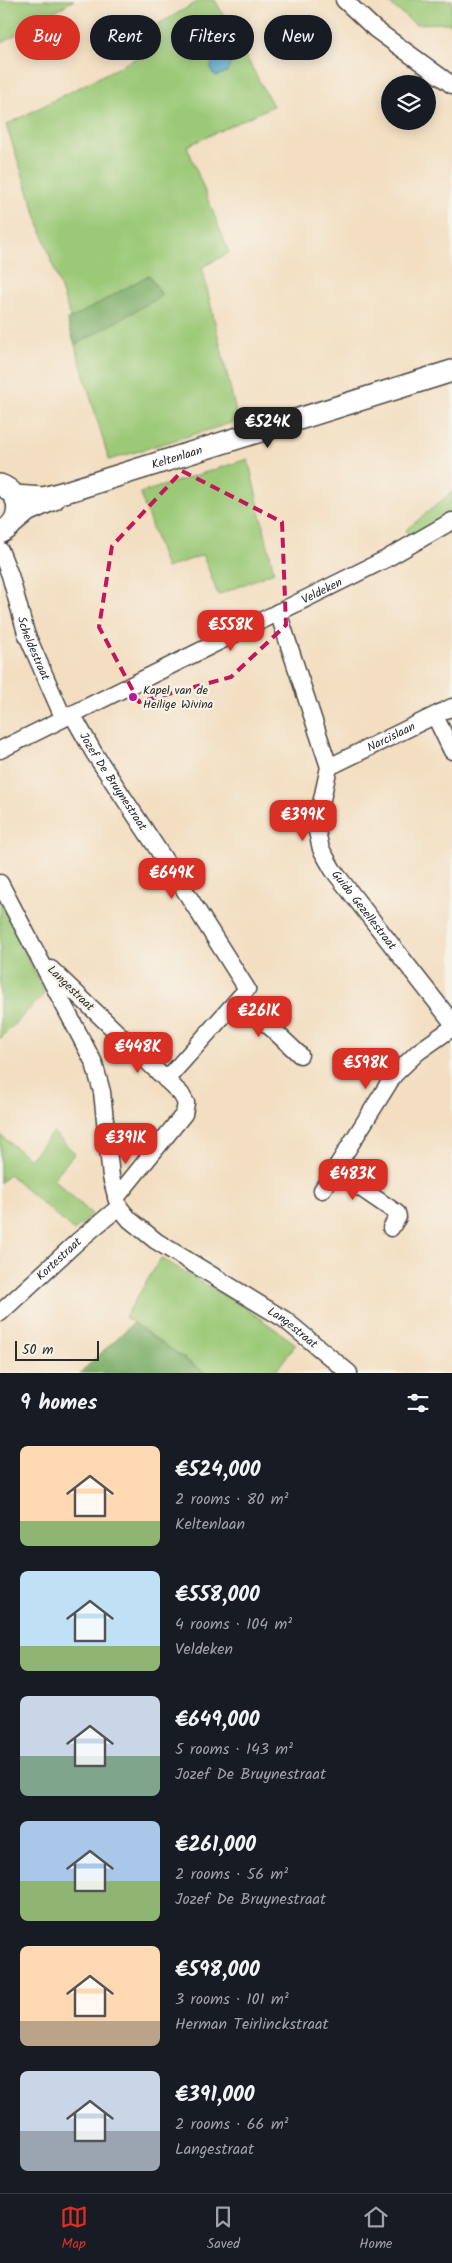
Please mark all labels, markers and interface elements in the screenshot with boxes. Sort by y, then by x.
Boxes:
chip: Buy [15,15,80,60]
chip: Rent [90,15,161,60]
chip: Filters [171,15,254,60]
chip: New [264,15,332,60]
map controls [381,75,436,130]
button: layers [381,75,436,130]
pin: €524K [233,406,303,449]
text: €524K [245,410,291,435]
street label: Keltenlaan [149,441,205,475]
street label: Veldeken [298,573,346,609]
pin: €558K [196,610,266,652]
text: €558K [208,613,254,638]
street label: Scheldestraat [12,614,55,684]
place label: Kapel van de Heilige Wivina [143,681,214,714]
marker: Kapel van de Heilige Wivina [127,691,139,703]
street label: Narcislaan [364,717,419,757]
street label: Jozef De Bruynestraat [74,729,152,835]
pin: €399K [268,800,338,842]
text: €399K [281,803,325,828]
pin: €649K [137,858,207,900]
text: €649K [149,861,195,886]
street label: Guido Gezellestraat [327,866,401,954]
street label: Langestraat [43,961,99,1016]
pin: €261K [224,996,294,1038]
text: €261K [238,999,280,1024]
pin: €448K [103,1032,173,1074]
text: €448K [115,1035,161,1060]
pin: €598K [331,1048,401,1090]
text: €598K [343,1051,389,1076]
pin: €391K [91,1122,161,1165]
text: €391K [105,1126,147,1151]
pin: €483K [318,1158,388,1201]
text: €483K [330,1162,376,1187]
street label: Kortestraat [32,1233,86,1285]
street label: Langestraat [264,1302,322,1354]
scale bar [15,1338,99,1361]
text: 50 m [22,1339,53,1361]
text: 9 homes [20,1387,97,1420]
icon: filters [404,1389,432,1417]
text: €524,000 [175,1454,260,1487]
icon: home [60,1466,120,1526]
text: 2 rooms · 80 m² [175,1487,288,1512]
text: Keltenlaan [175,1512,245,1537]
text: €558,000 [175,1579,260,1612]
icon: home [60,1591,120,1651]
text: 4 rooms · 104 m² [175,1612,292,1637]
text: Veldeken [175,1637,233,1662]
text: €649,000 [175,1704,260,1737]
icon: home [60,1716,120,1776]
text: 5 rooms · 143 m² [175,1737,293,1762]
text: Jozef De Bruynestraat [175,1762,326,1787]
text: €261,000 [175,1829,256,1862]
icon: home [60,1841,120,1901]
text: 2 rooms · 56 m² [175,1862,288,1887]
text: Jozef De Bruynestraat [175,1887,326,1912]
text: €598,000 [175,1954,260,1987]
icon: home [60,1966,120,2026]
text: 3 rooms · 101 m² [175,1987,289,2012]
text: Herman Teirlinckstraat [175,2012,329,2037]
text: €391,000 [175,2079,255,2112]
icon: home [60,2091,120,2151]
text: 2 rooms · 66 m² [175,2112,289,2137]
text: Langestraat [175,2137,254,2162]
tab: Map [60,2203,88,2255]
tab: Saved [207,2203,240,2255]
tab: Home [359,2203,392,2255]

